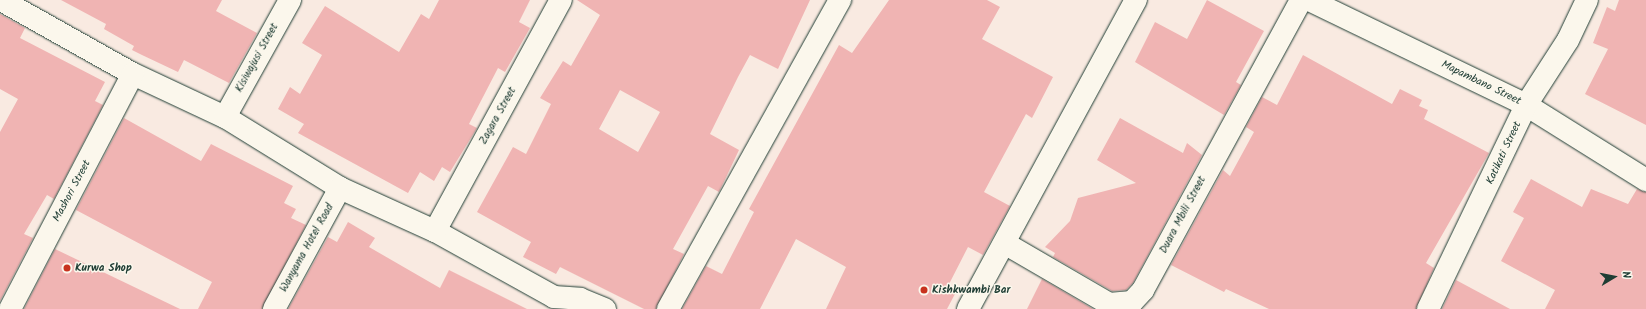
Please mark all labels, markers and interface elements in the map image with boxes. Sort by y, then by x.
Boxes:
street label: Kisiwajusi Street [233,21,281,95]
street label: Mapambano Street [1439,58,1523,108]
street label: Zagara Street [477,85,519,147]
street label: Katikati Street [1484,119,1524,187]
street label: Mashori Street [50,158,94,224]
street label: Duara Mbili Street [1157,174,1209,256]
street label: Wanyama Hotel Road [277,202,337,294]
north arrow [1594,257,1634,297]
place label: Kurwa Shop [75,261,132,275]
marker: Kurwa Shop [62,263,72,273]
text: N [1616,270,1635,280]
place label: Kishkwambi Bar [932,283,1010,297]
marker: Kishkwambi Bar [919,285,929,295]

